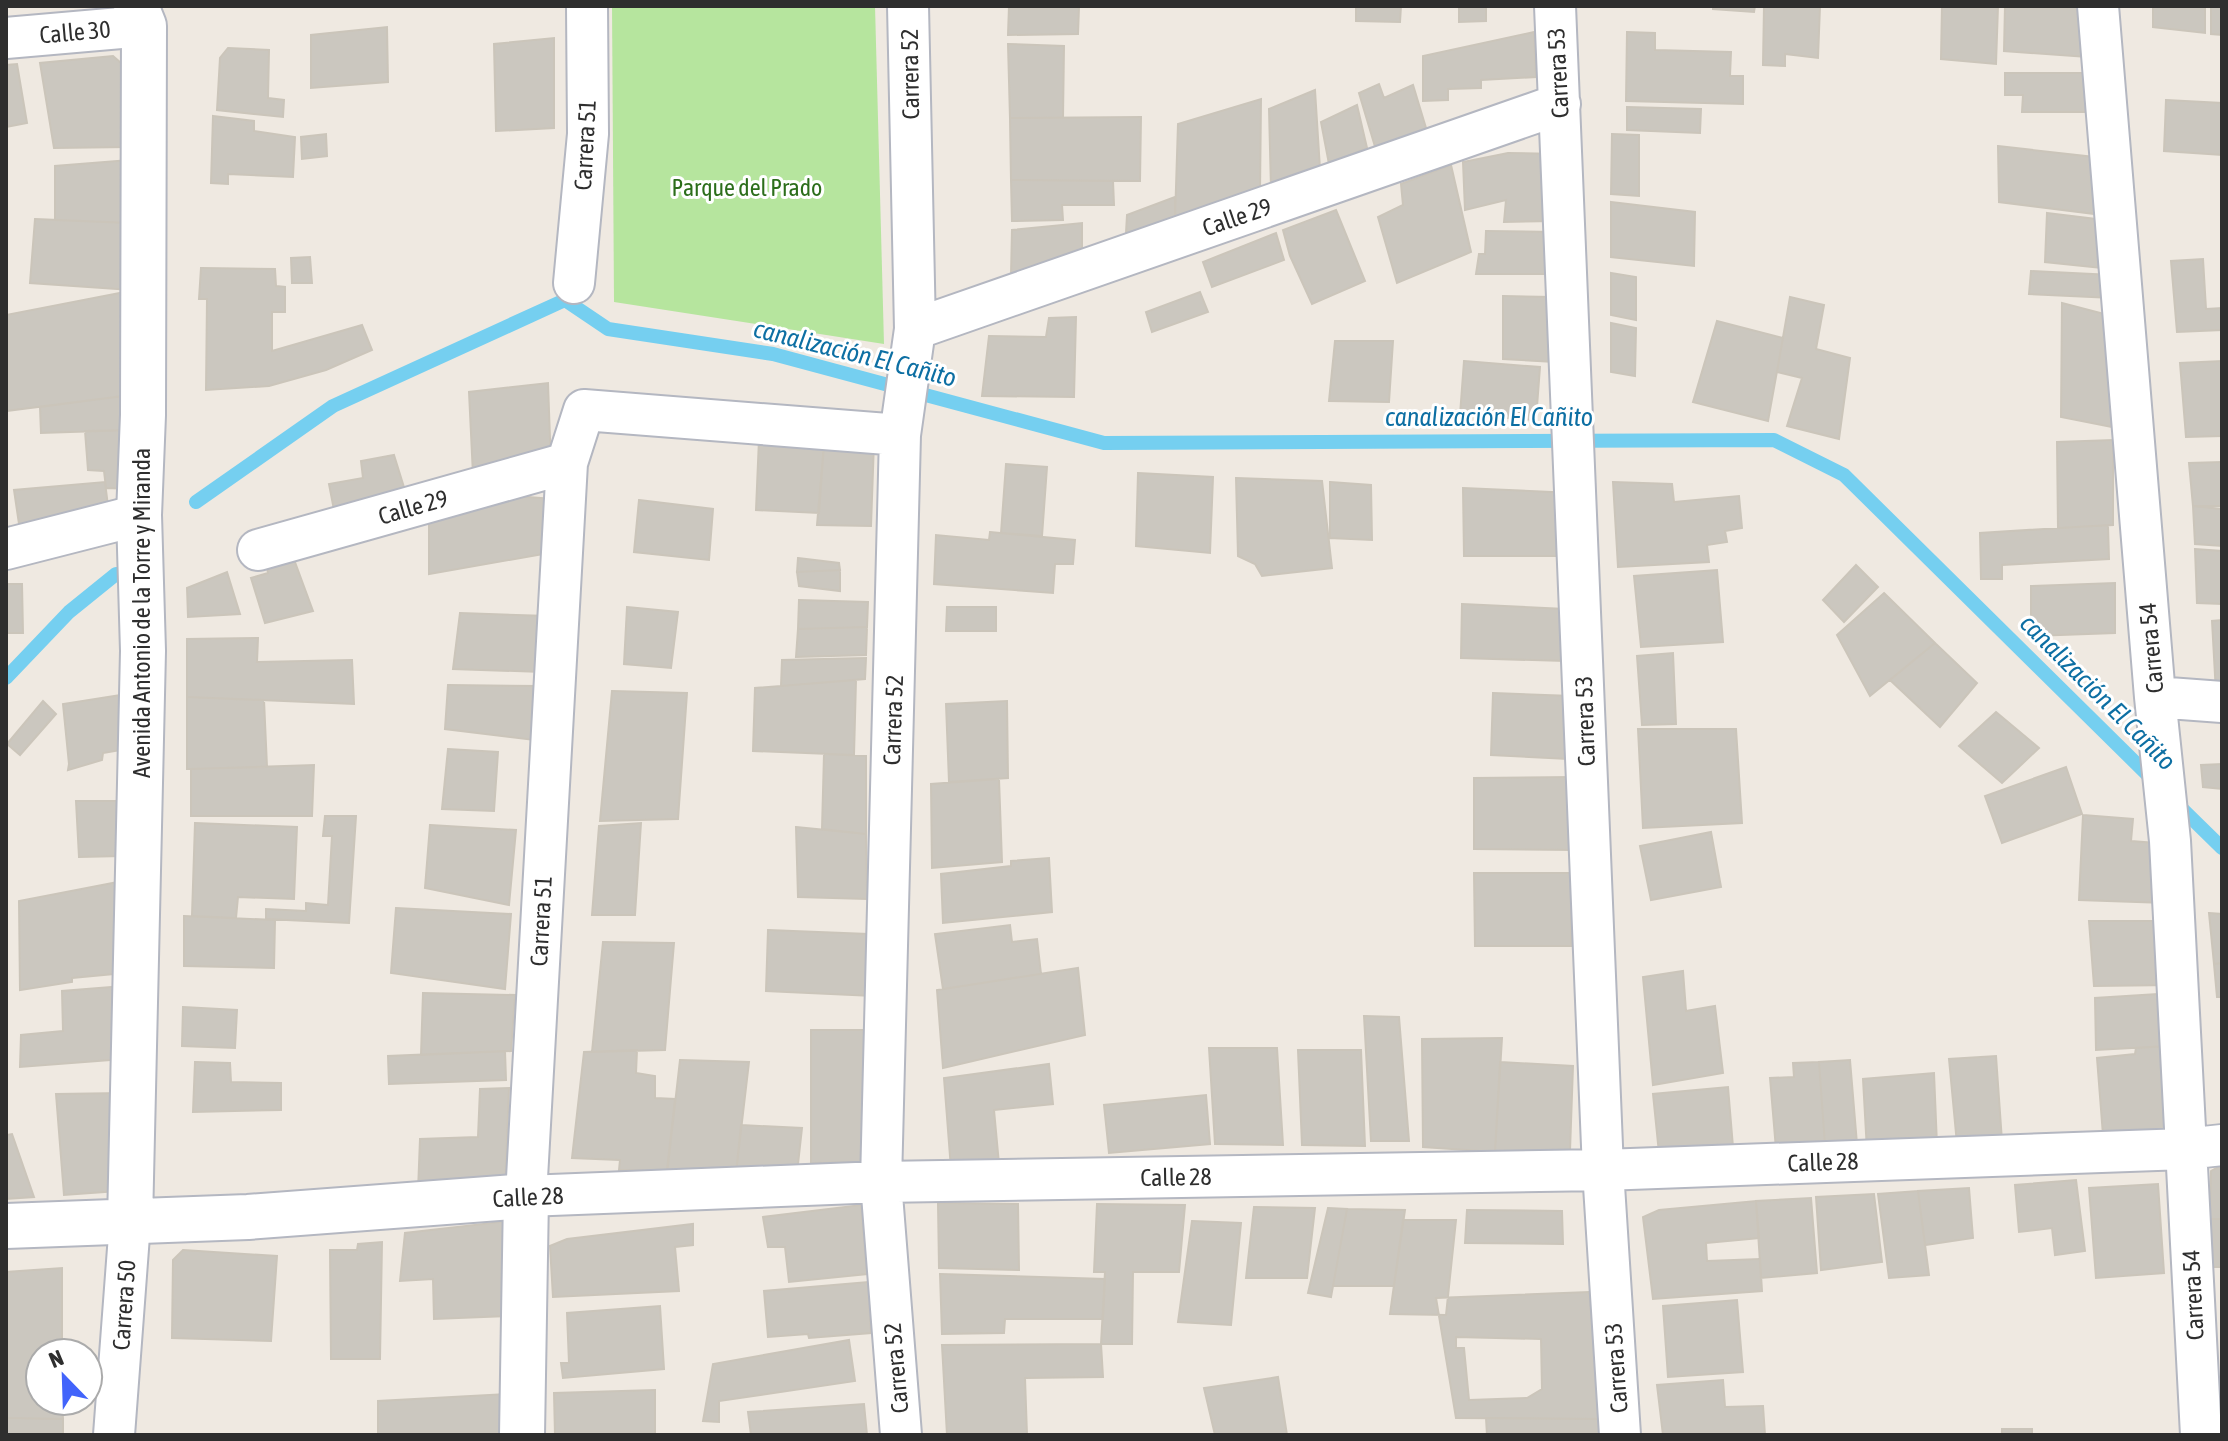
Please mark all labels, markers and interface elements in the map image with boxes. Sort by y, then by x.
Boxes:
street label: Calle 30 [38,15,112,49]
street label: Carrera 53 [1542,27,1574,119]
street label: Carrera 52 [896,28,924,120]
street label: Carrera 51 [569,99,601,191]
park label: Parque del Prado [672,174,822,201]
street label: Calle 29 [1199,193,1275,241]
water label: canalización El Cañito [751,313,959,393]
water label: canalización El Cañito [1385,402,1593,432]
street label: Avenida Antonio de la Torre y Miranda [128,448,155,778]
street label: Calle 29 [375,484,451,530]
street label: Carrera 54 [2134,602,2168,694]
water label: canalización El Cañito [2014,608,2182,776]
street label: Carrera 52 [878,674,908,766]
street label: Carrera 53 [1570,675,1600,767]
street label: Carrera 51 [525,875,557,967]
street label: Calle 28 [1787,1147,1859,1177]
street label: Calle 28 [1140,1163,1212,1191]
street label: Calle 28 [492,1182,564,1212]
street label: Carrera 54 [2177,1249,2209,1341]
street label: Carrera 50 [107,1259,141,1351]
street label: Carrera 52 [879,1322,913,1414]
street label: Carrera 53 [1599,1322,1633,1414]
north arrow [24,1337,104,1417]
text: N [45,1344,67,1373]

